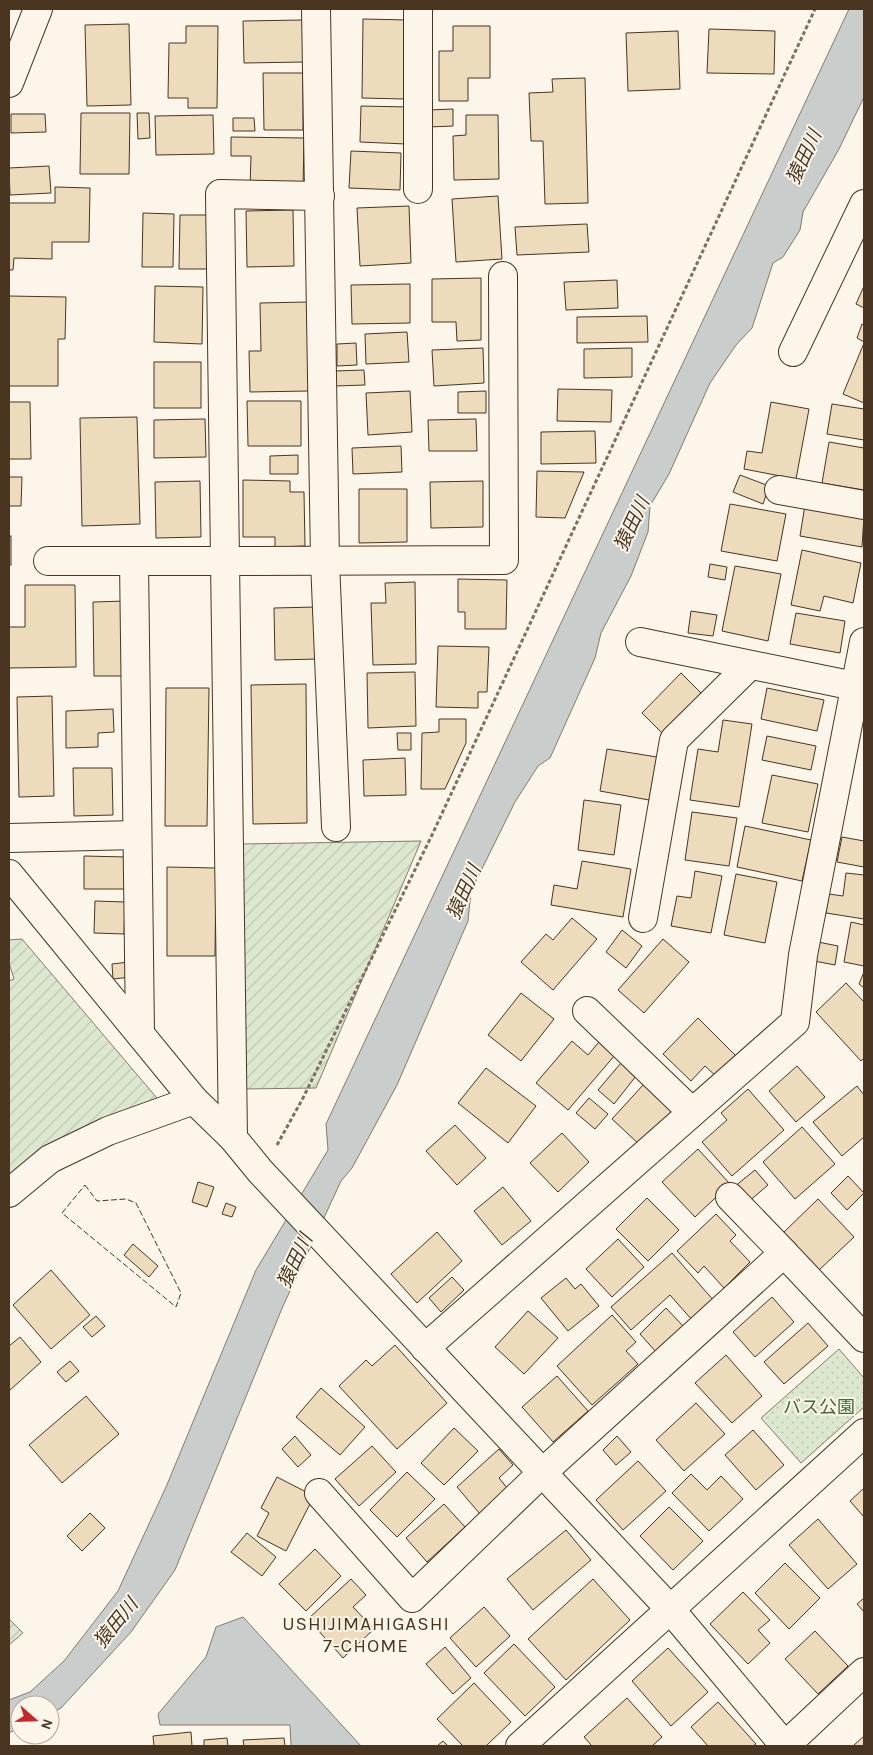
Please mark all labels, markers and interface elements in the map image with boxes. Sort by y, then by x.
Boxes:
water label: 猿田川 [782,125,827,187]
water label: 猿田川 [610,492,655,554]
water label: 猿田川 [442,860,486,923]
water label: 猿田川 [273,1229,318,1291]
park label: バス公園 [783,1396,855,1418]
water label: 猿田川 [90,1592,144,1652]
district label: USHIJIMAHIGASHI 7-CHOME [282,1613,450,1657]
north arrow [10,1695,60,1745]
text: N [37,1717,56,1732]

